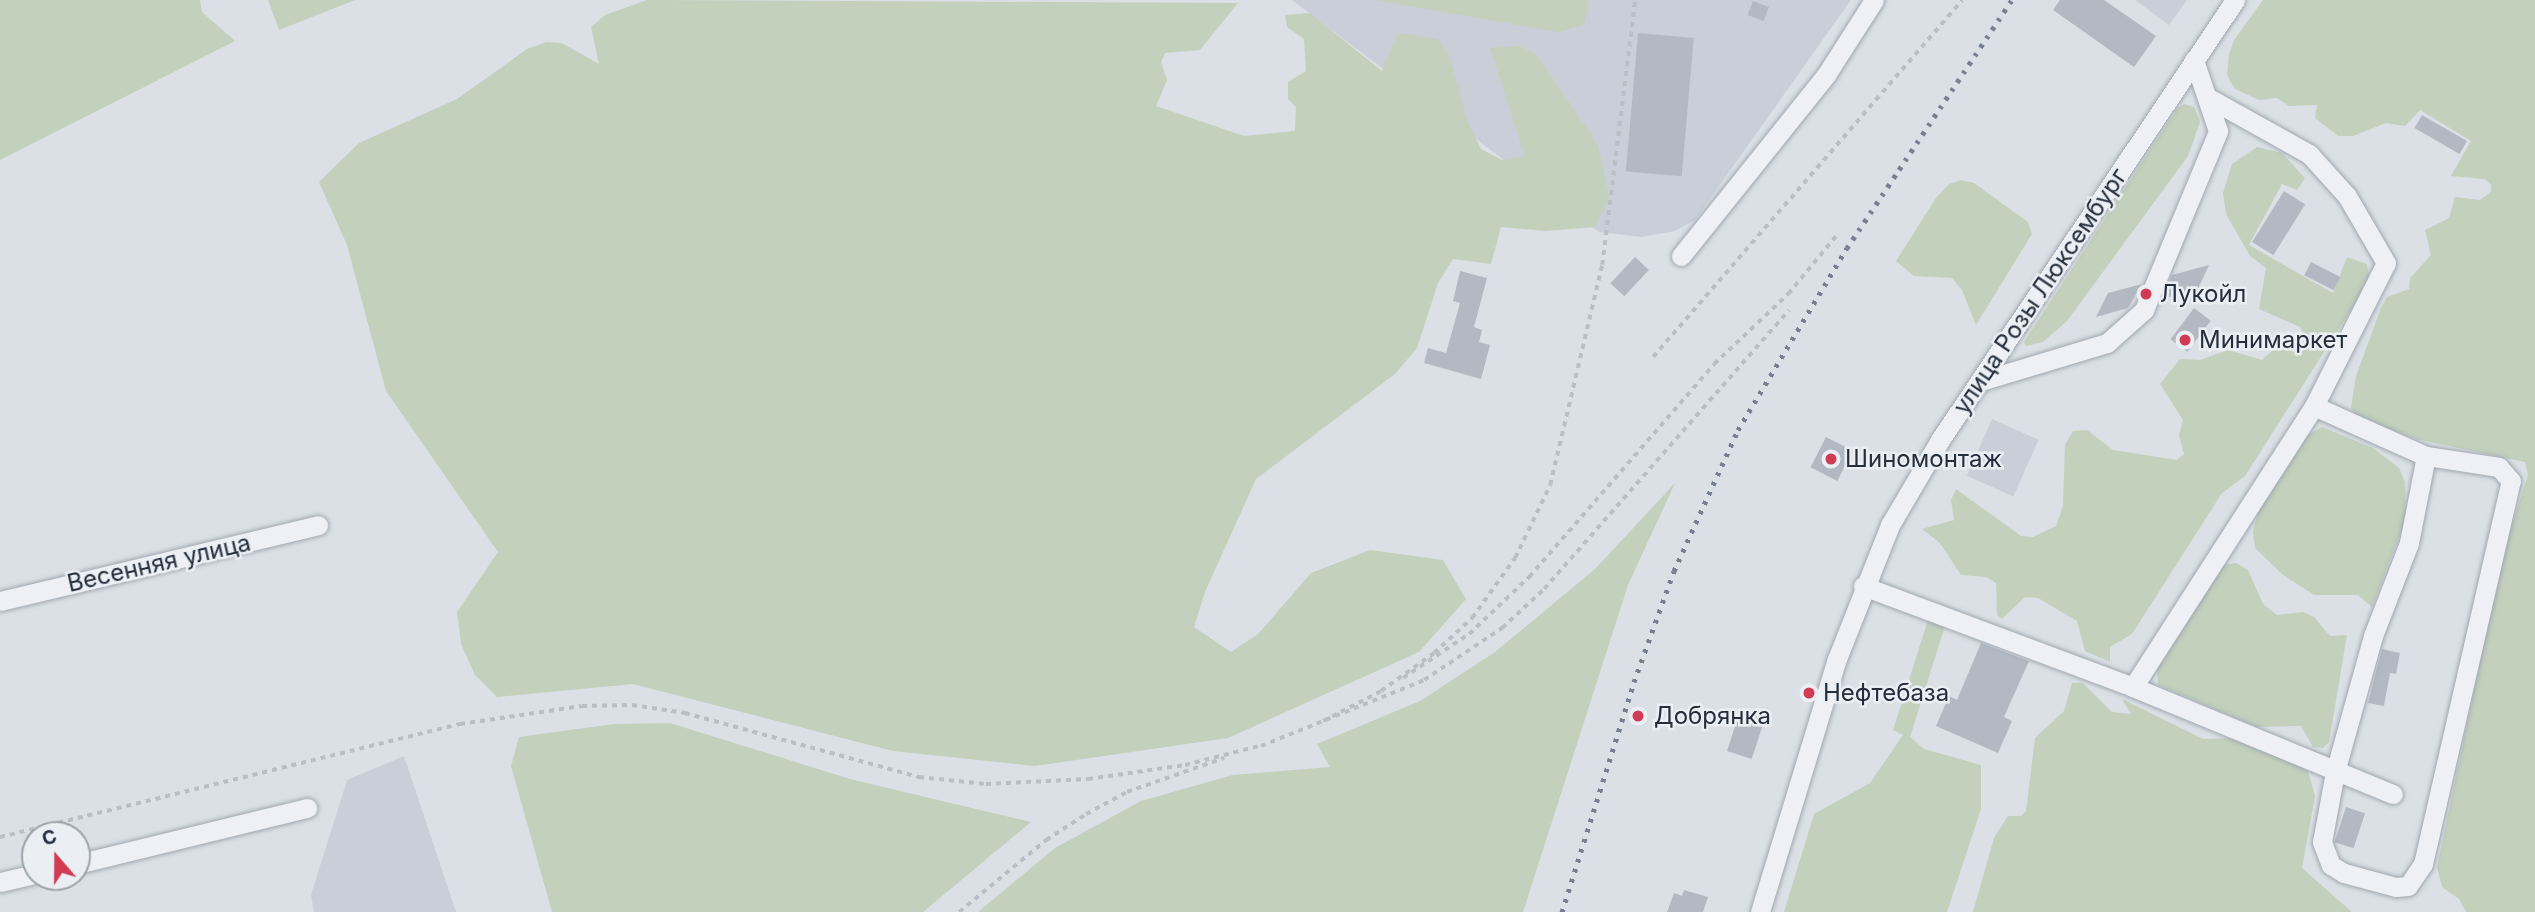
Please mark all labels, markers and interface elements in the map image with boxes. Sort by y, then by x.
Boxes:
street label: улица Розы Люксембург [1947,163,2133,419]
place label: Лукойл [2160,280,2246,308]
marker: Лукойл [2138,286,2154,302]
place label: Минимаркет [2199,326,2348,354]
marker: Минимаркет [2177,332,2193,348]
place label: Шинoмонтаж [1845,445,2002,473]
marker: Шинoмонтаж [1823,451,1839,467]
street label: Весенняя улица [64,528,254,598]
place label: Нефтебаза [1823,679,1949,707]
marker: Нефтебаза [1801,685,1817,701]
place label: Добрянка [1654,702,1771,730]
marker: Добрянка [1628,706,1648,726]
north arrow [21,821,91,891]
text: С [39,824,60,851]

